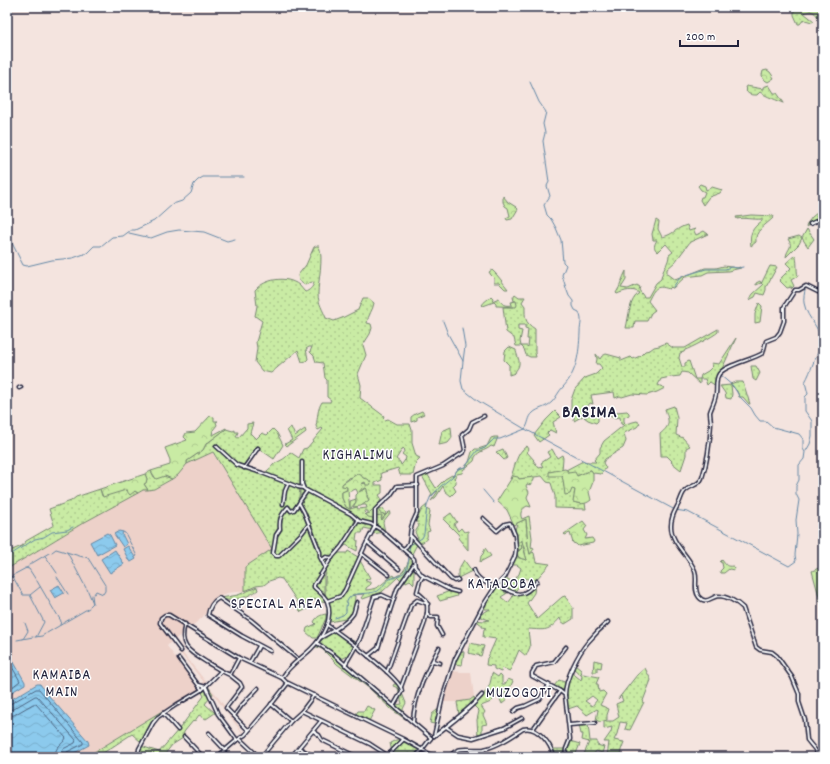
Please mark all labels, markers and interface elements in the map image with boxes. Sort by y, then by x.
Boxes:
scale bar [680,22,738,48]
text: 200 m [686,29,715,46]
district label: BASIMA [562,402,618,426]
district label: KIGHALIMU [323,445,393,467]
district label: KATADOBA [468,574,536,596]
district label: SPECIAL AREA [231,594,323,616]
district label: KAMAIBA MAIN [32,665,92,704]
district label: MUZOGOTI [486,683,552,705]

